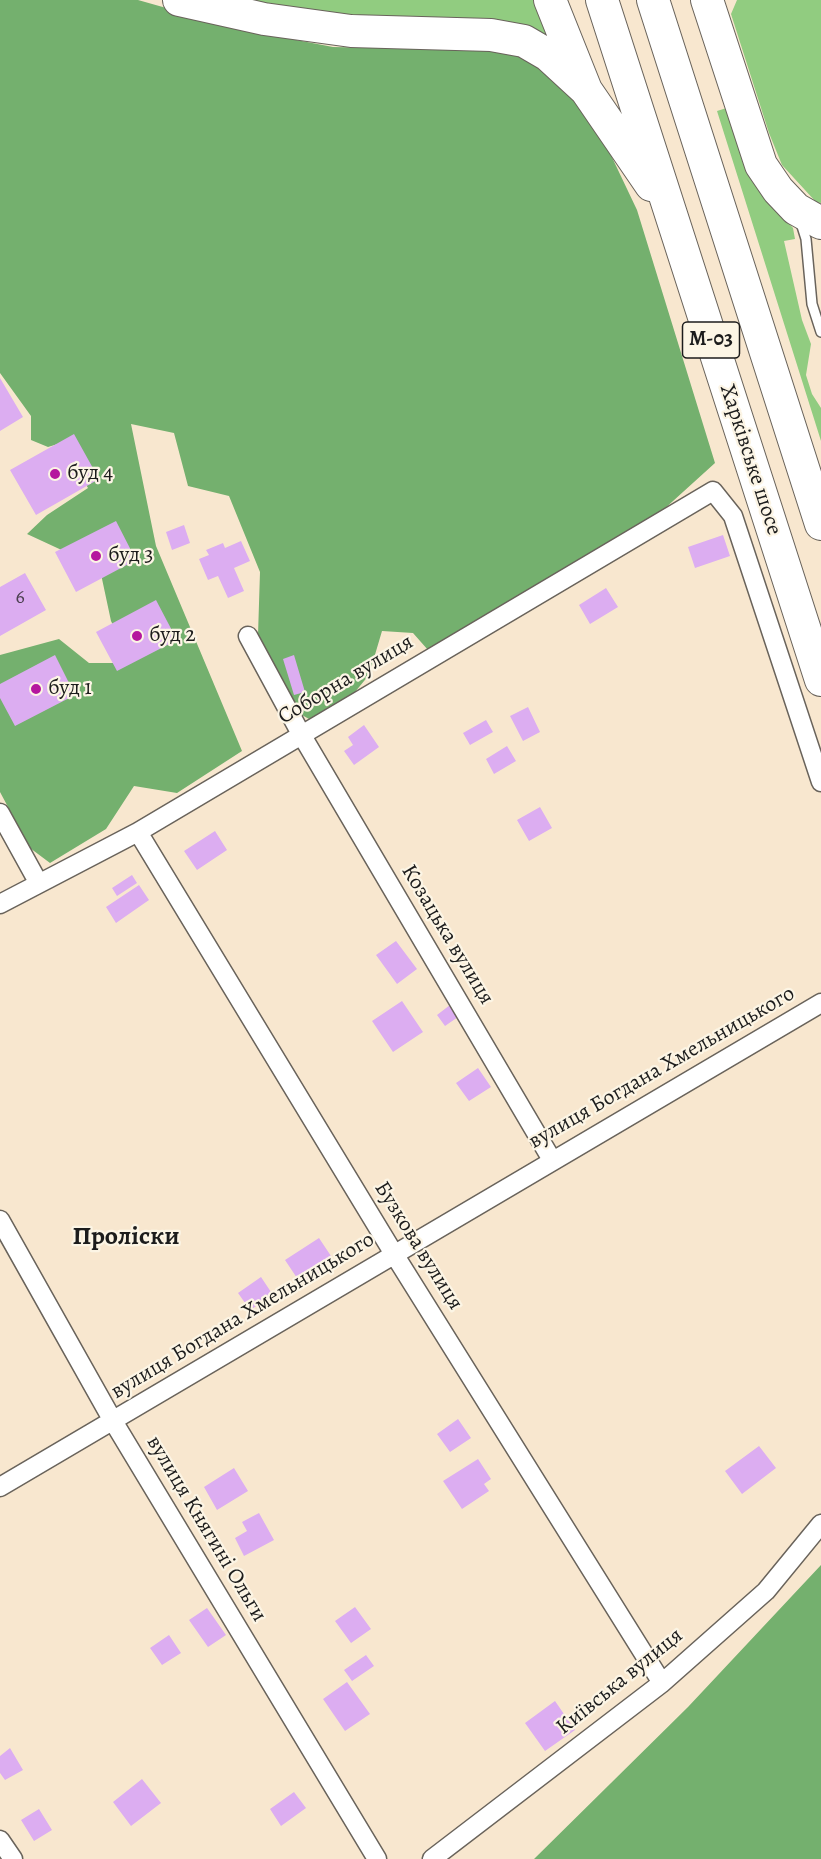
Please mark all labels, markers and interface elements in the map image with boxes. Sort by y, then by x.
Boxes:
road number: М-03 [682,322,740,358]
street label: Харківське шосе [713,381,787,539]
place label: буд 4 [67,461,113,487]
marker: буд 4 [48,467,62,481]
place label: буд 3 [108,543,153,569]
marker: буд 3 [89,549,103,563]
house number: 6 [15,586,25,610]
place label: буд 2 [149,623,196,649]
marker: буд 2 [130,629,144,643]
street label: Соборна вулиця [274,629,418,731]
place label: буд 1 [48,676,92,702]
marker: буд 1 [29,682,43,696]
street label: Козацька вулиця [395,860,499,1010]
street label: вулиця Богдана Хмельницького [524,981,800,1155]
street label: Бузкова вулиця [368,1177,468,1315]
district label: Проліски [72,1222,180,1254]
street label: вулиця Богдана Хмельницького [106,1227,380,1405]
street label: вулиця Княгині Ольги [140,1431,272,1627]
street label: Київська вулиця [551,1623,689,1741]

